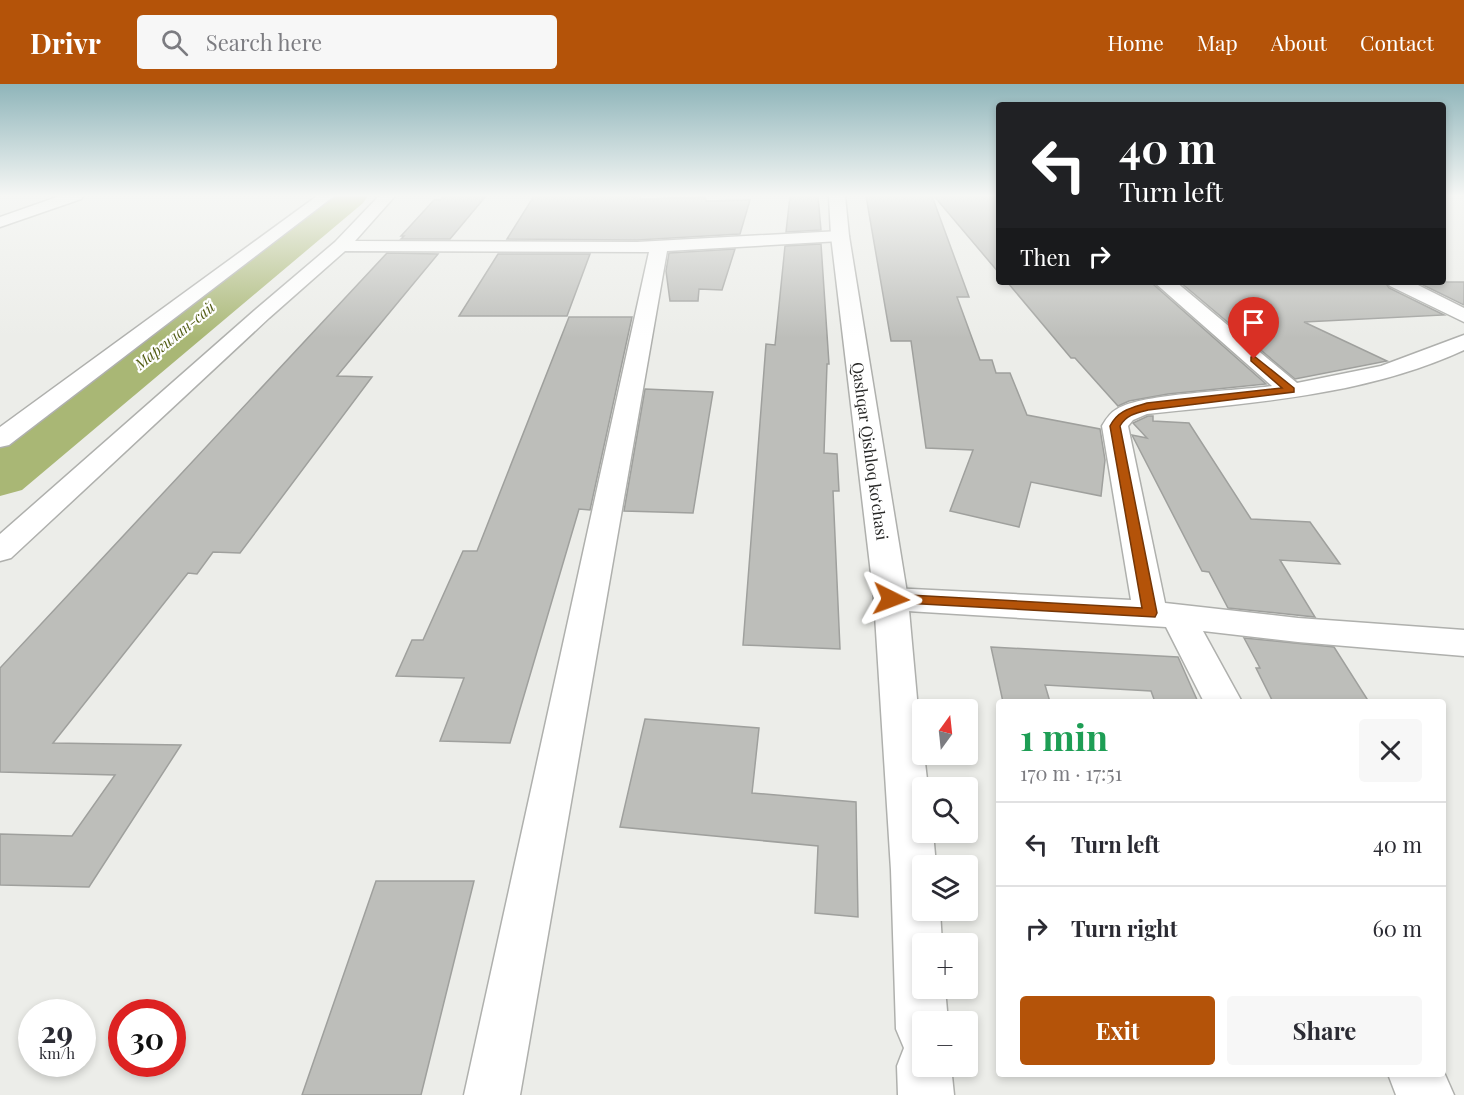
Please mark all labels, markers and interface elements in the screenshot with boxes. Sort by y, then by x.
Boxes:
search box [137,15,557,69]
text: Drivr [30,24,101,61]
icon: search [158,26,191,59]
text: Search here [206,27,322,57]
text: Home [1108,28,1164,56]
text: Map [1197,28,1238,56]
text: About [1271,28,1327,56]
text: Contact [1360,28,1434,56]
text: 40 m [1119,119,1216,175]
icon: left [1020,126,1098,204]
text: Turn left [1119,173,1223,209]
icon: right [1083,240,1116,273]
text: Then [1020,242,1071,272]
water label: Маргилан-сай [129,296,219,374]
pin [1228,297,1279,359]
icon: arrive [1237,306,1270,339]
street label: Qashqar Qishloq koʻchasi [848,361,893,542]
position arrow [859,567,923,631]
north arrow [912,699,978,765]
map controls [912,699,978,1077]
text: 1 min [1020,712,1108,760]
button: close [1359,719,1422,782]
text: 170 m · 17:51 [1020,759,1122,786]
button: search [912,777,978,843]
icon: left [1020,828,1053,861]
text: Turn left [1071,829,1160,859]
text: 40 m [1373,829,1422,859]
button: layers [912,855,978,921]
icon: right [1020,912,1053,945]
text: Turn right [1071,913,1177,943]
text: 60 m [1372,913,1422,943]
button: + [912,933,978,999]
button: Exit [1020,996,1215,1065]
button: Share [1227,996,1422,1065]
speed limit sign: 30 [108,999,186,1077]
text: 29 [41,1011,73,1051]
button: − [912,1011,978,1077]
text: km/h [39,1043,75,1063]

